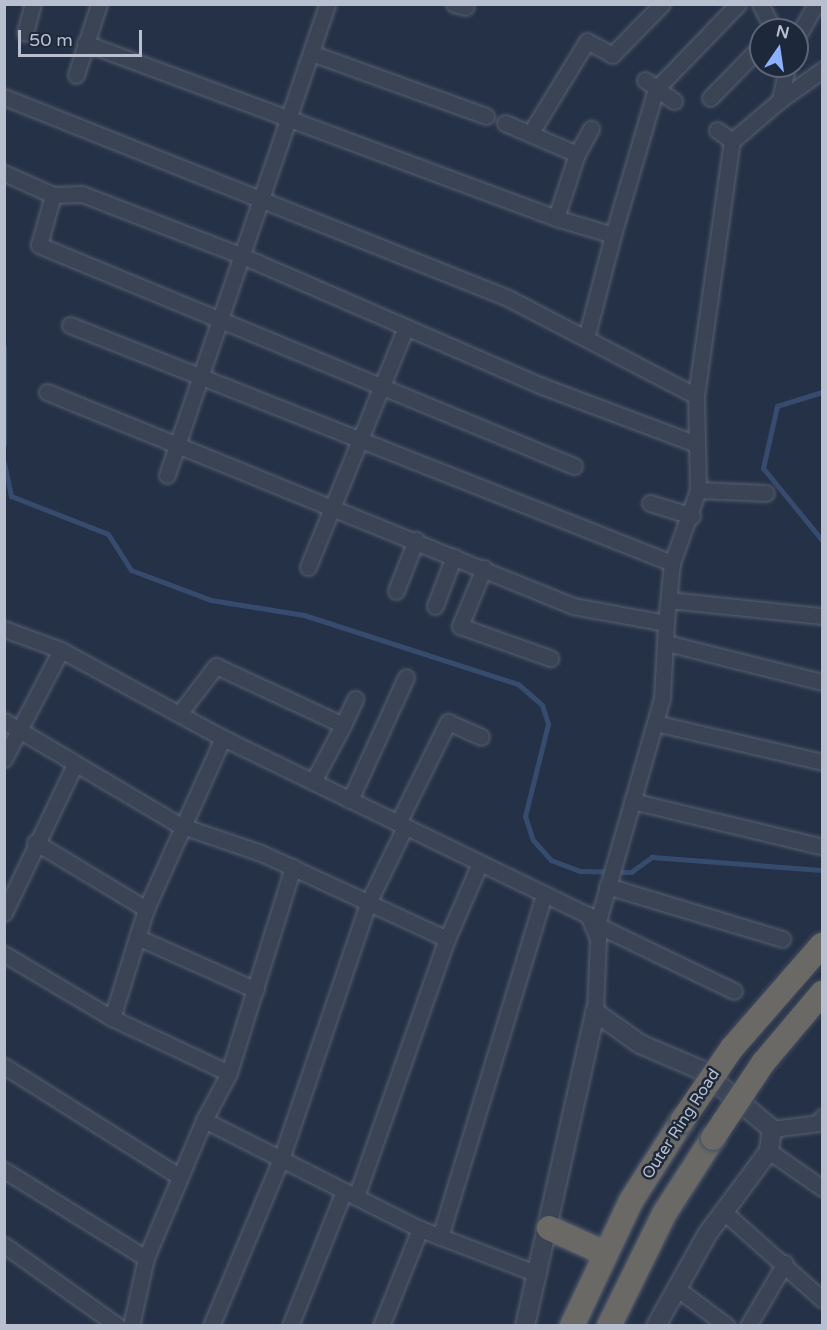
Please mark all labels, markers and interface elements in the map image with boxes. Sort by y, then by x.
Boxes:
scale bar [21,18,146,56]
north arrow [749,18,809,78]
text: N [774,21,791,44]
text: 50 m [29,29,73,51]
street label: Outer Ring Road [638,1065,724,1183]

